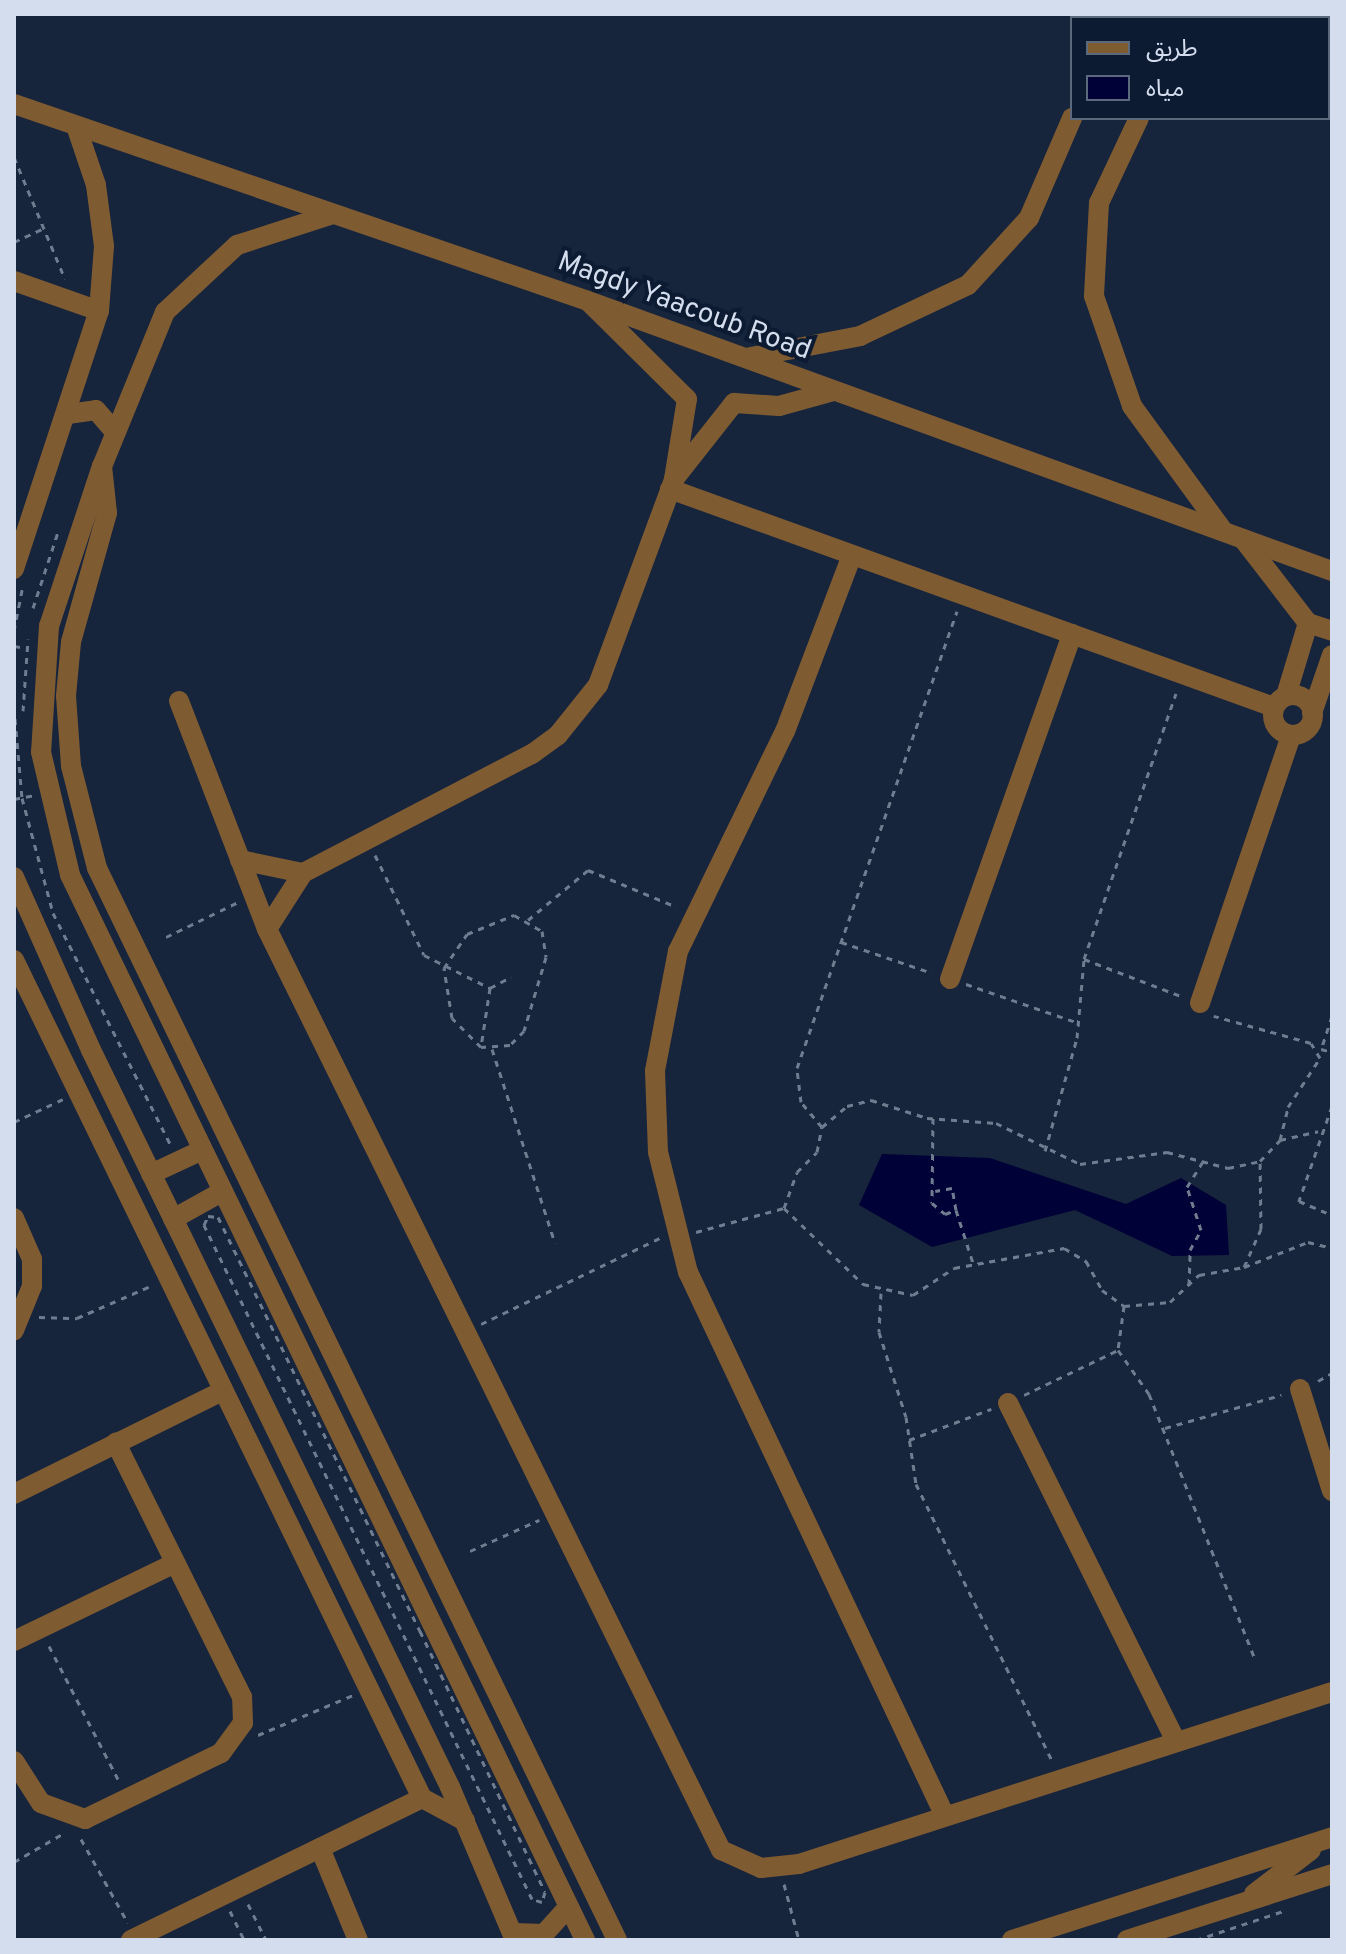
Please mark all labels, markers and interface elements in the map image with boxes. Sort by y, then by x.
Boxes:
legend [1070,16,1330,120]
text: طريق [1146,35,1198,65]
text: مياه [1146,75,1184,105]
street label: Magdy Yaacoub Road [552,245,816,369]

